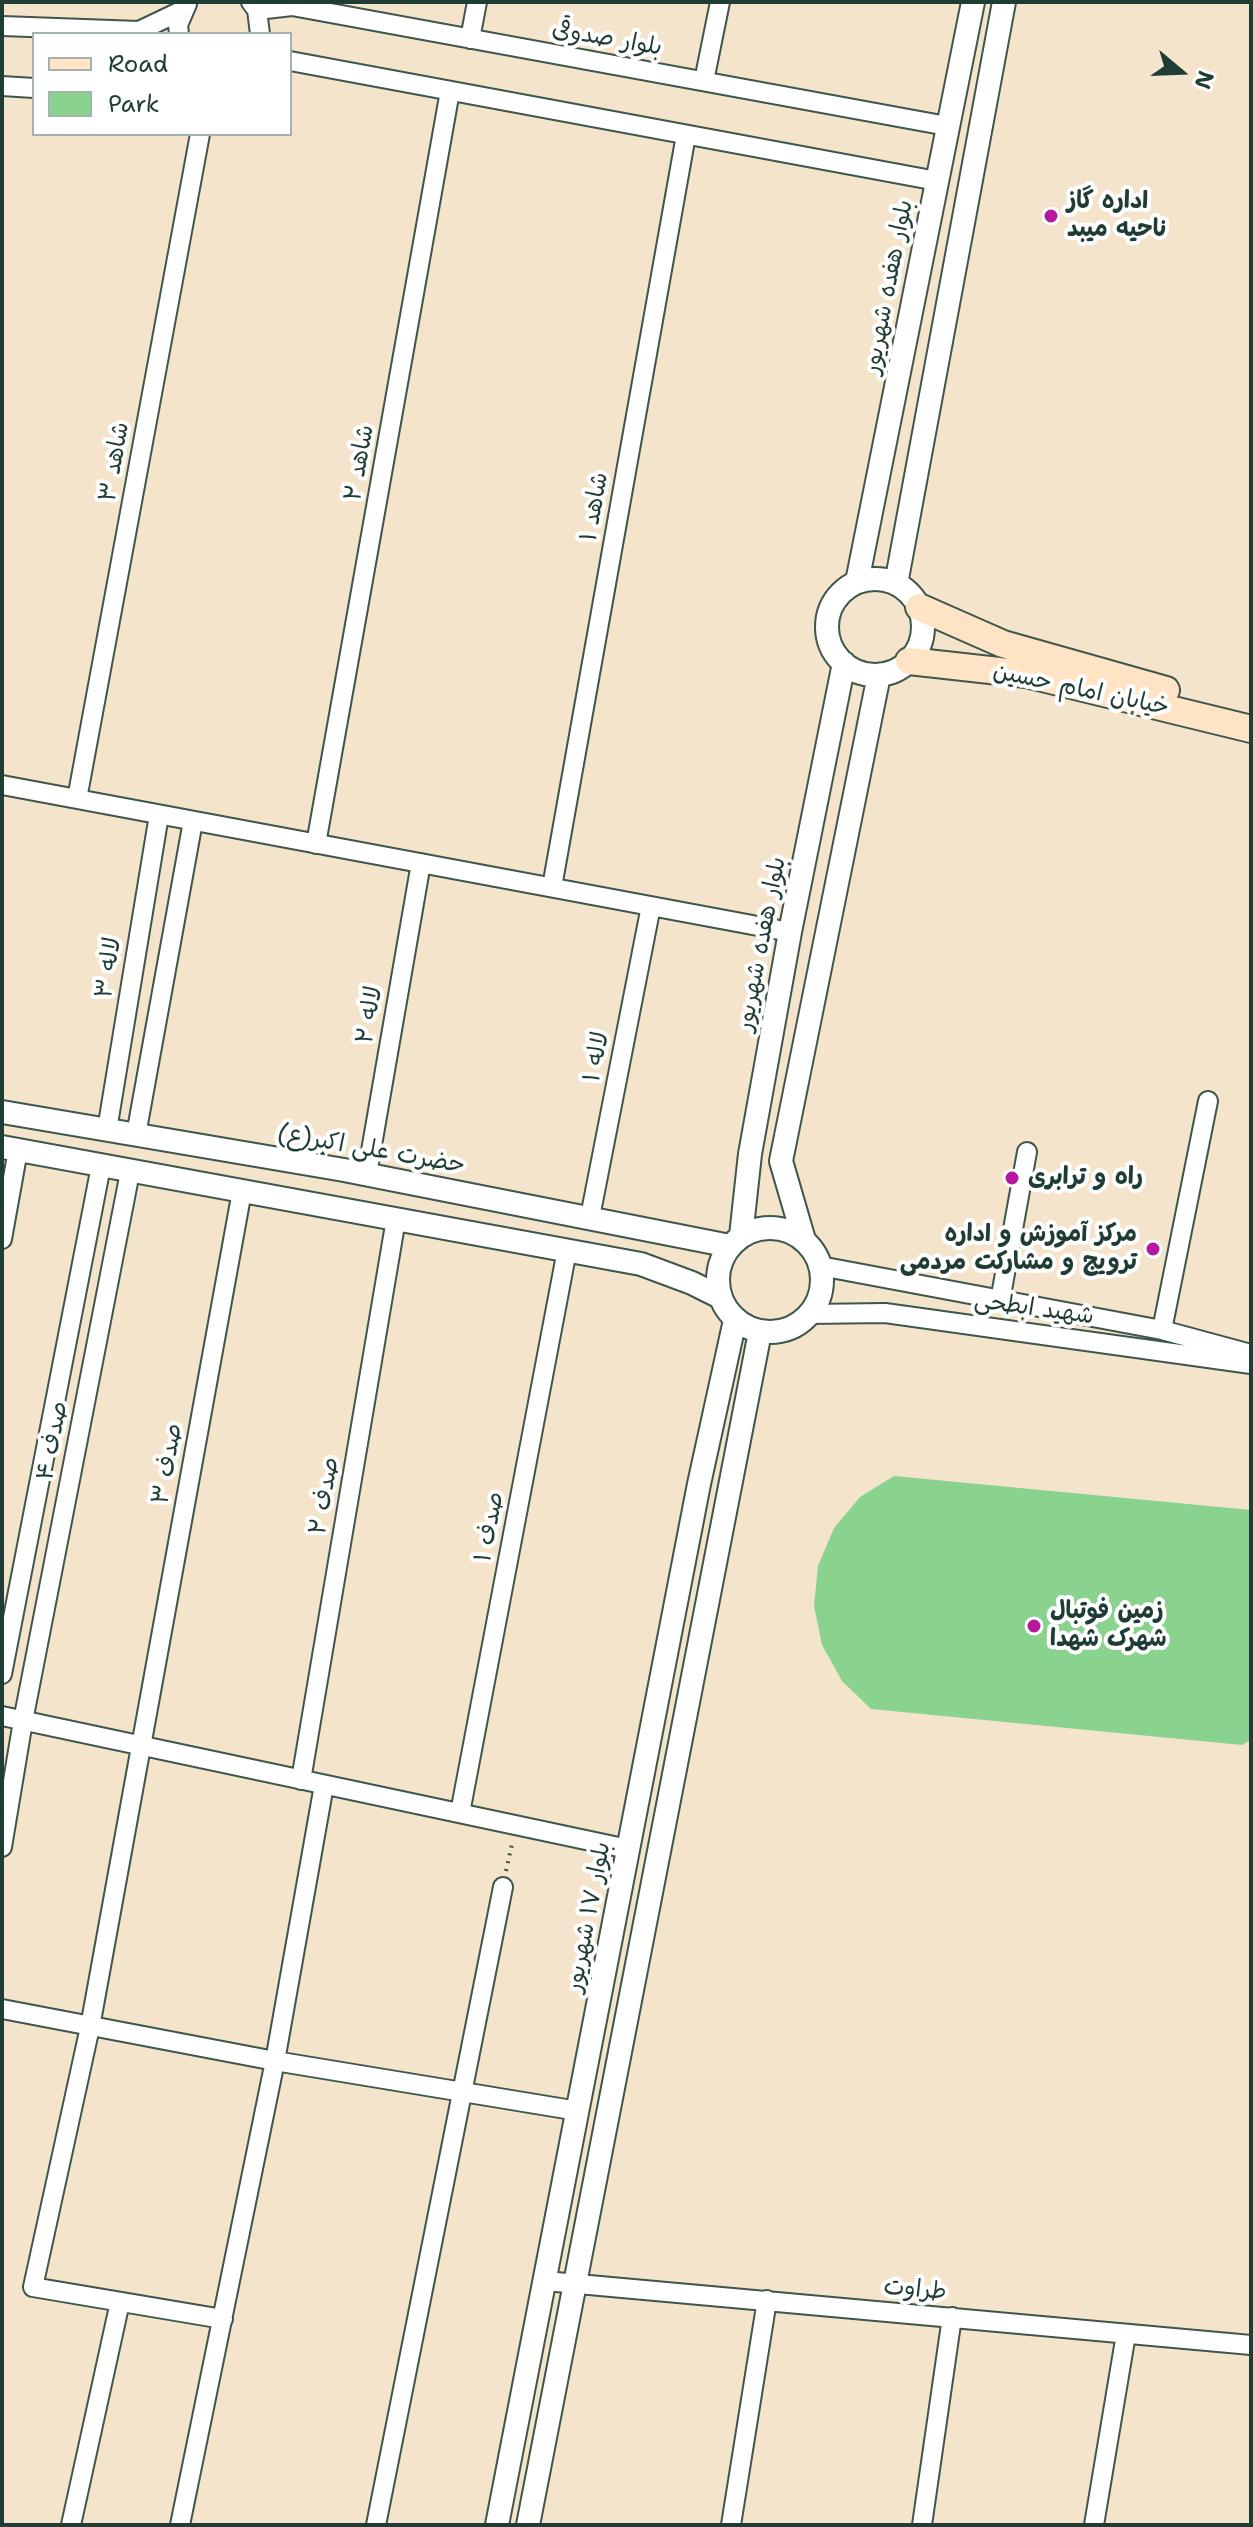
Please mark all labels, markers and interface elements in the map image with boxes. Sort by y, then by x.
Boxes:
street label: بلوار صدوقی [550,15,664,63]
legend [32,32,292,136]
north arrow [1141,32,1221,112]
text: Road [108,48,168,80]
text: N [1188,67,1221,93]
text: Park [108,88,160,120]
place label: اداره گاز ناحیه میبد [1067,188,1166,244]
street label: بلوار هفده شهریور [858,197,920,377]
marker: اداره گاز ناحیه میبد [1042,207,1060,225]
street label: شاهد ۳ [94,420,136,504]
street label: شاهد ۲ [339,423,381,503]
street label: شاهد ۱ [575,470,615,544]
street label: خیابان امام حسین [990,657,1172,723]
street label: بلوار هفده شهریور [731,854,793,1034]
street label: لاله ۳ [90,935,128,1001]
street label: لاله ۲ [351,984,389,1046]
street label: لاله ۱ [578,1029,616,1085]
street label: حضرت علی اکبر(ع) [275,1119,467,1181]
place label: راه و ترابری [1028,1164,1143,1192]
marker: راه و ترابری [1003,1169,1021,1187]
place label: مرکز آموزش و اداره ترویج و مشارکت مردمی [900,1221,1137,1277]
marker: مرکز آموزش و اداره ترویج و مشارکت مردمی [1144,1240,1162,1258]
street label: شهید ابطحی [972,1286,1096,1332]
street label: صدف ۴ [31,1399,75,1483]
street label: صدف ۳ [147,1421,189,1507]
street label: صدف ۲ [304,1455,346,1537]
street label: صدف ۱ [469,1490,511,1564]
place label: زمین فوتبال شهرک شهدا [1050,1598,1167,1654]
marker: زمین فوتبال شهرک شهدا [1025,1617,1043,1635]
street label: بلوار ۱۷ شهریور [560,1839,618,1995]
street label: طراوت [882,2273,948,2307]

